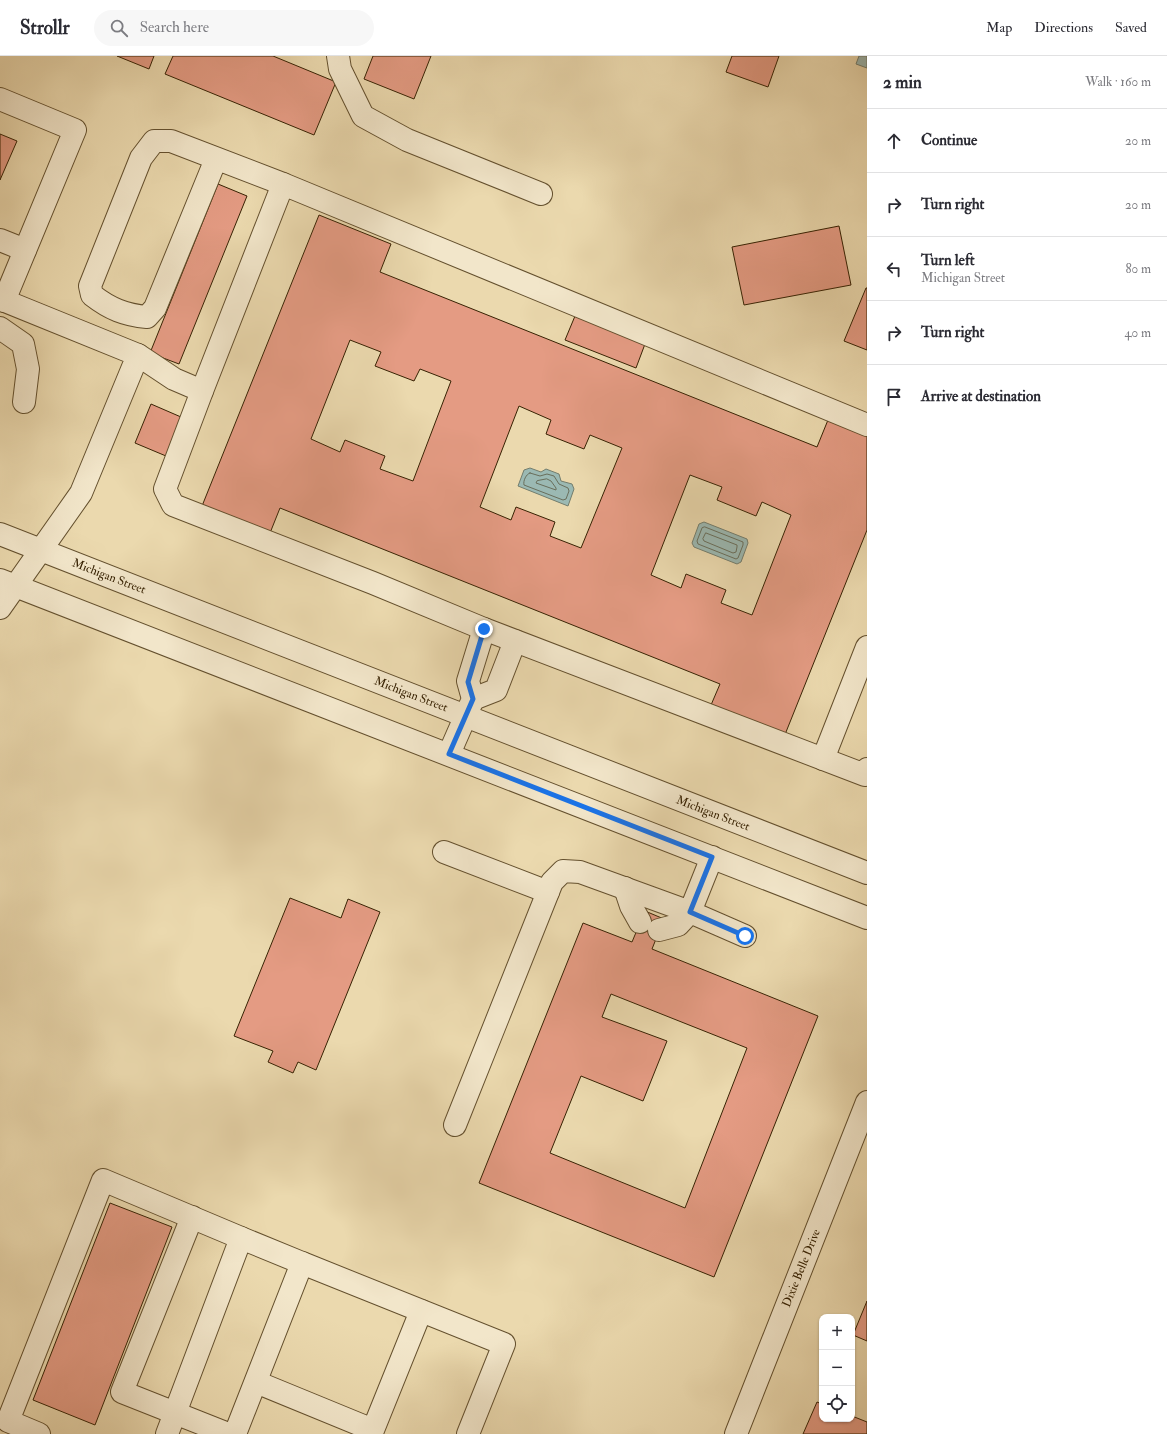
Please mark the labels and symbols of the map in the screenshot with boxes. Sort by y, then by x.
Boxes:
street label: Michigan Street [70,556,148,597]
route end [475,620,493,638]
street label: Michigan Street [372,674,450,715]
street label: Michigan Street [674,793,752,834]
route start [736,927,754,945]
street label: Dixie Belle Drive [779,1227,824,1309]

